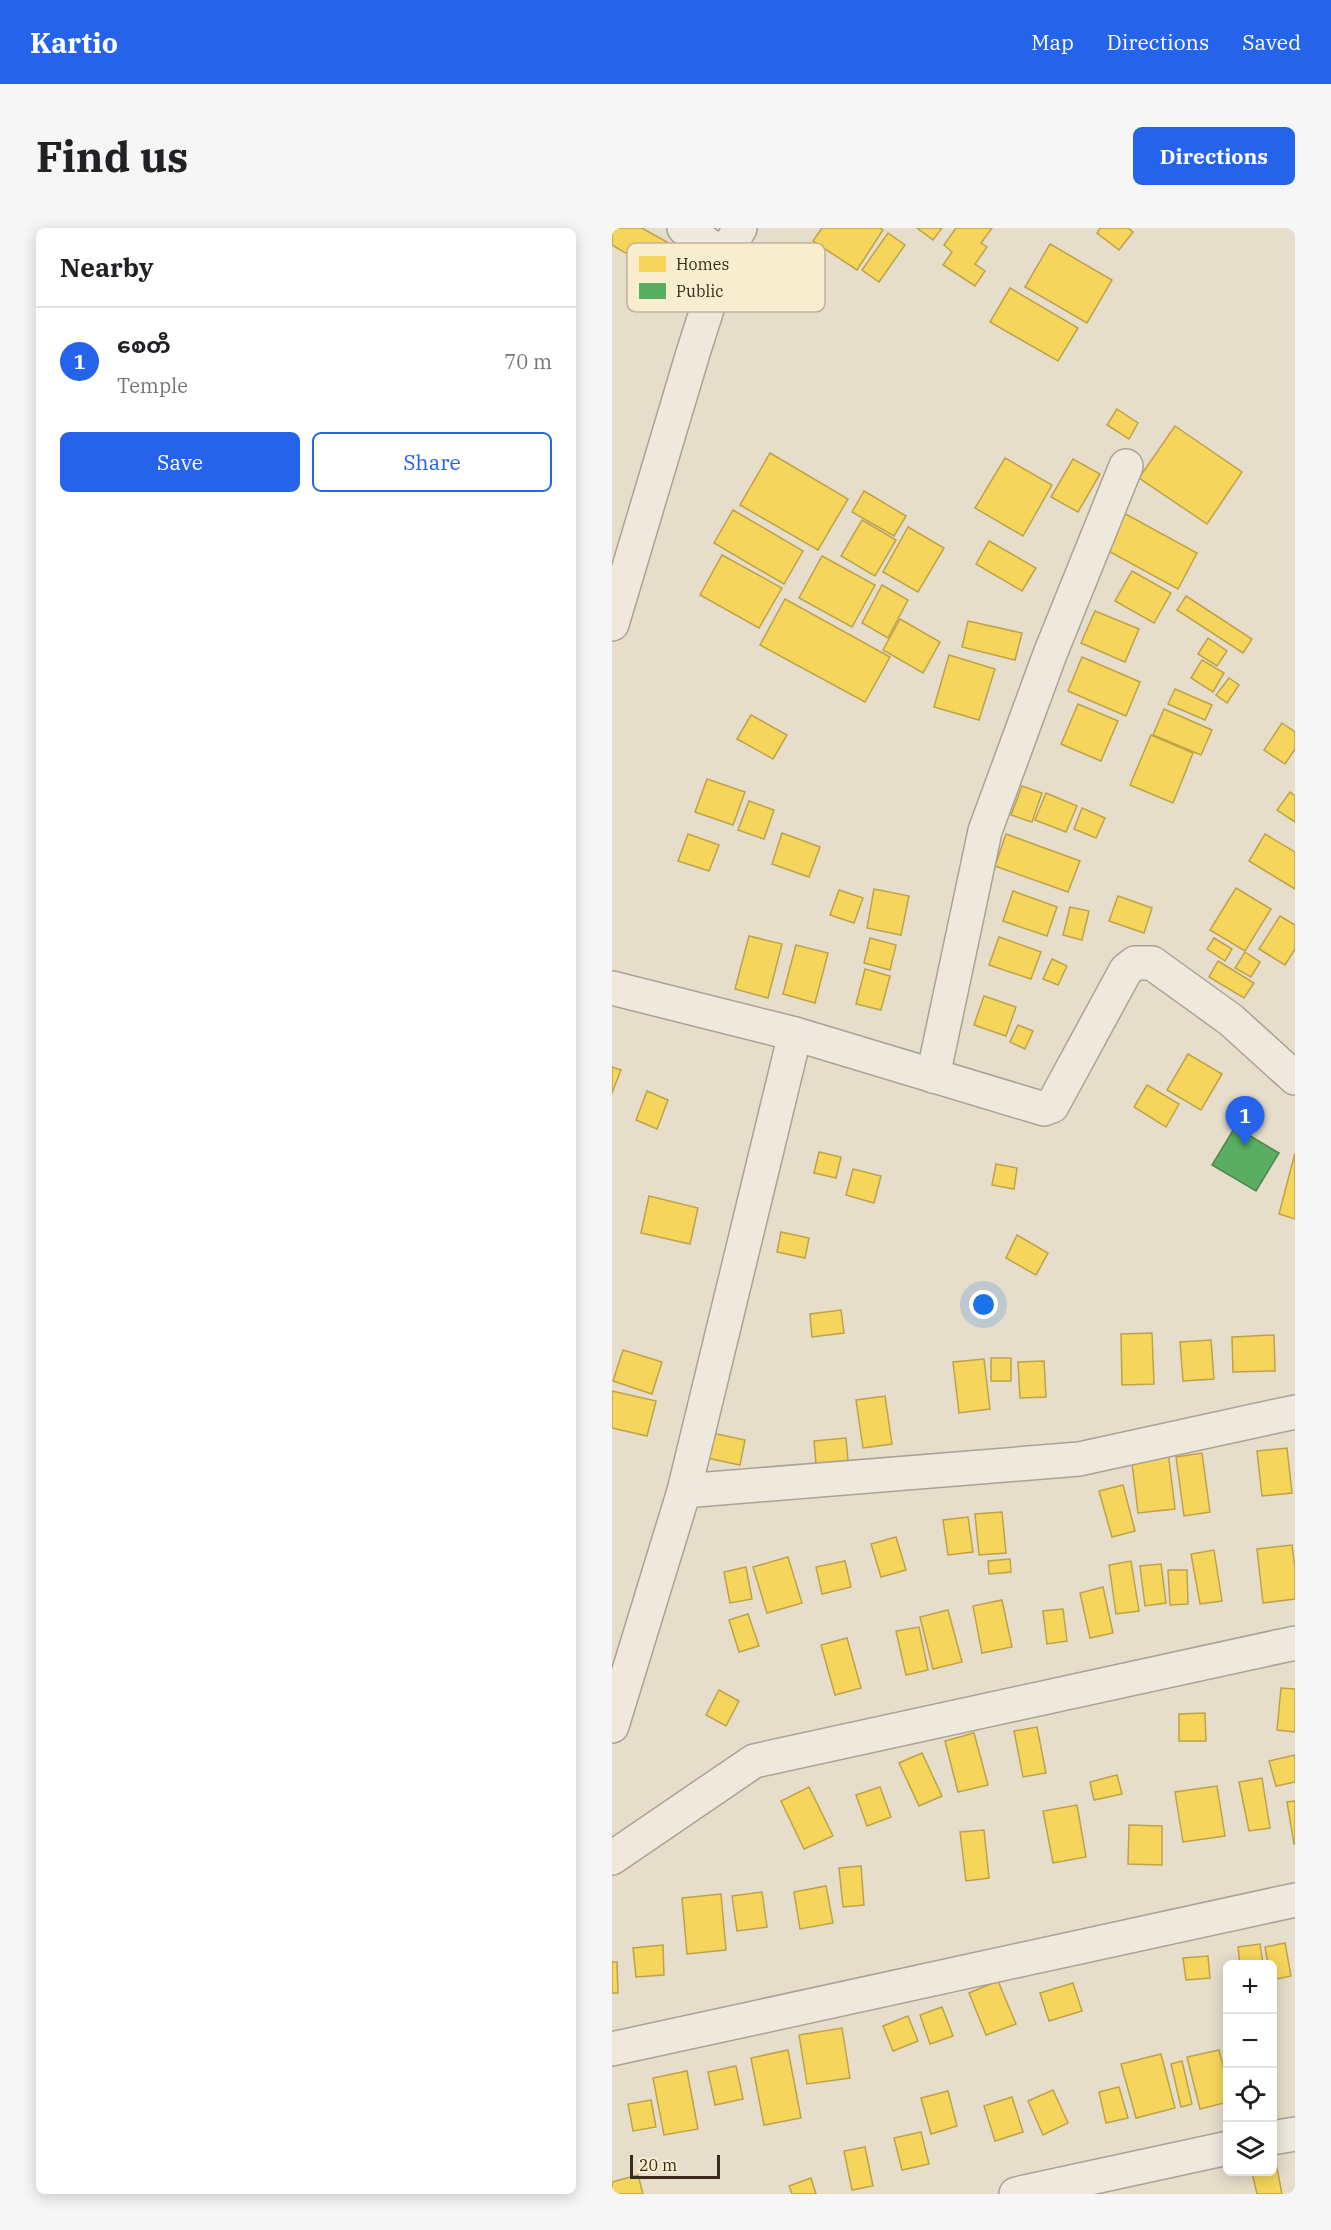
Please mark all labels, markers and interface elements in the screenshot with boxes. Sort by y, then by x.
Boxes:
text: Kartio [30,24,118,61]
text: Map [1031,28,1074,56]
text: Directions [1107,28,1209,56]
text: Saved [1242,28,1301,56]
button: Directions [1133,127,1295,185]
text: Find us [36,129,188,184]
legend [627,243,825,312]
text: Nearby [60,250,154,284]
text: Homes [676,254,729,274]
text: Public [676,281,724,301]
text: စေတီ [117,330,171,359]
text: 1 [74,348,86,375]
text: 70 m [504,348,552,375]
text: Temple [117,372,188,399]
button: Save [60,432,300,492]
button: Share [312,432,552,492]
pin: 1 [1226,1096,1264,1146]
your location [969,1290,998,1319]
map controls [1223,1960,1277,2176]
button: + [1223,1960,1277,2014]
button: − [1223,2014,1277,2068]
button: locate [1223,2068,1277,2122]
button: layers [1223,2122,1277,2176]
scale bar [630,2152,720,2180]
text: 20 m [639,2155,677,2175]

